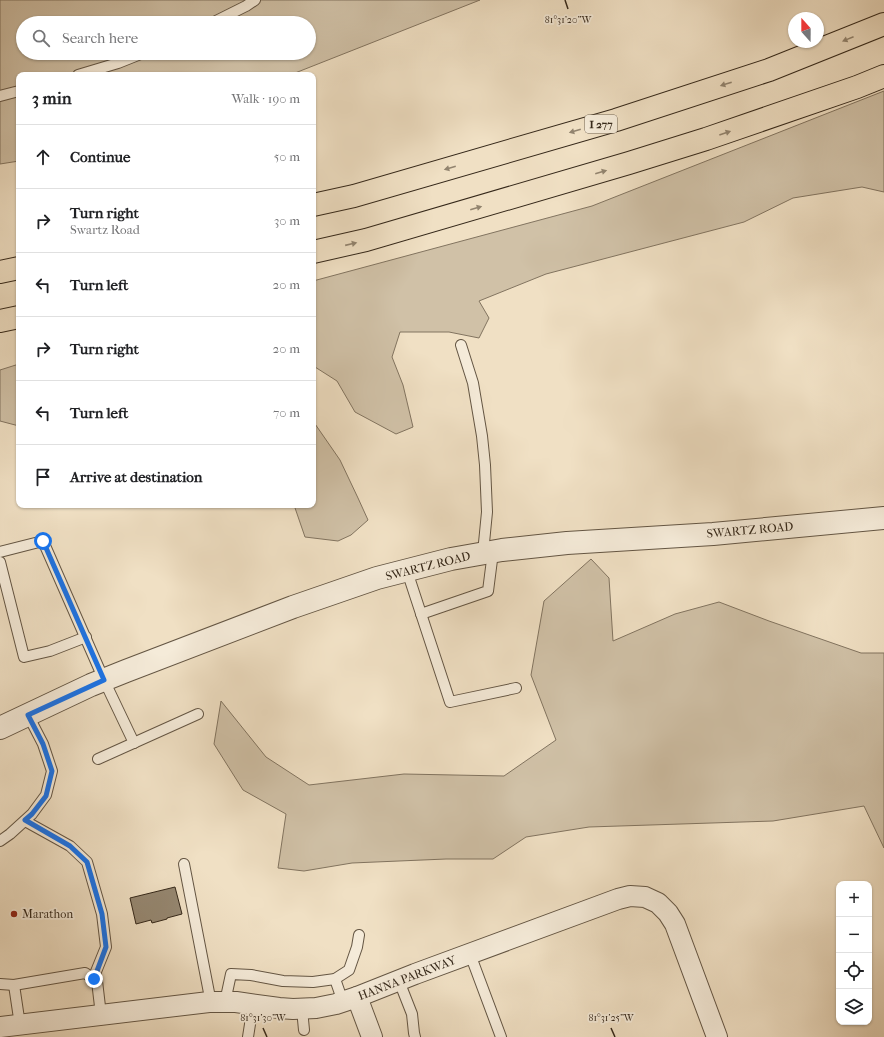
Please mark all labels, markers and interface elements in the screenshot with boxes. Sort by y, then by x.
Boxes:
north arrow [788,12,824,48]
text: 81°31'20"W [545,14,592,26]
search box [16,16,316,60]
icon: search [30,27,52,49]
text: Search here [62,29,138,47]
one-way arrow [841,36,853,42]
one-way arrow [719,81,731,87]
text: 3 min [32,88,72,108]
text: Walk · 190 m [231,91,300,106]
road number: I 277 [585,115,617,133]
one-way arrow [569,128,581,134]
one-way arrow [719,129,731,135]
icon: ahead [32,146,54,168]
text: Continue [70,148,130,166]
text: 50 m [274,149,300,164]
one-way arrow [444,165,456,171]
one-way arrow [595,169,607,175]
text: Turn right [70,204,139,222]
one-way arrow [470,205,482,211]
icon: right [32,210,54,232]
text: 30 m [274,213,300,228]
text: Swartz Road [70,222,140,237]
one-way arrow [345,240,357,246]
icon: left [32,274,54,296]
text: Turn left [70,276,128,294]
text: 20 m [273,277,300,292]
icon: right [32,338,54,360]
text: Turn right [70,340,139,358]
text: 20 m [273,341,300,356]
icon: left [32,402,54,424]
text: Turn left [70,404,128,422]
text: 70 m [273,405,300,420]
icon: arrive [32,466,54,488]
text: Arrive at destination [70,468,202,486]
street label: SWARTZ ROAD [706,519,794,541]
route start [34,532,52,550]
street label: SWARTZ ROAD [384,549,472,583]
map controls [836,881,872,1025]
button: + [836,881,872,917]
place label: Marathon [22,907,73,921]
marker: Marathon [9,909,19,919]
button: − [836,917,872,953]
street label: HANNA PARKWAY [356,953,459,1003]
button: locate [836,953,872,989]
route end [85,970,103,988]
button: layers [836,989,872,1025]
text: 81°31'30"W [240,1012,287,1024]
text: 81°31'25"W [588,1012,635,1024]

